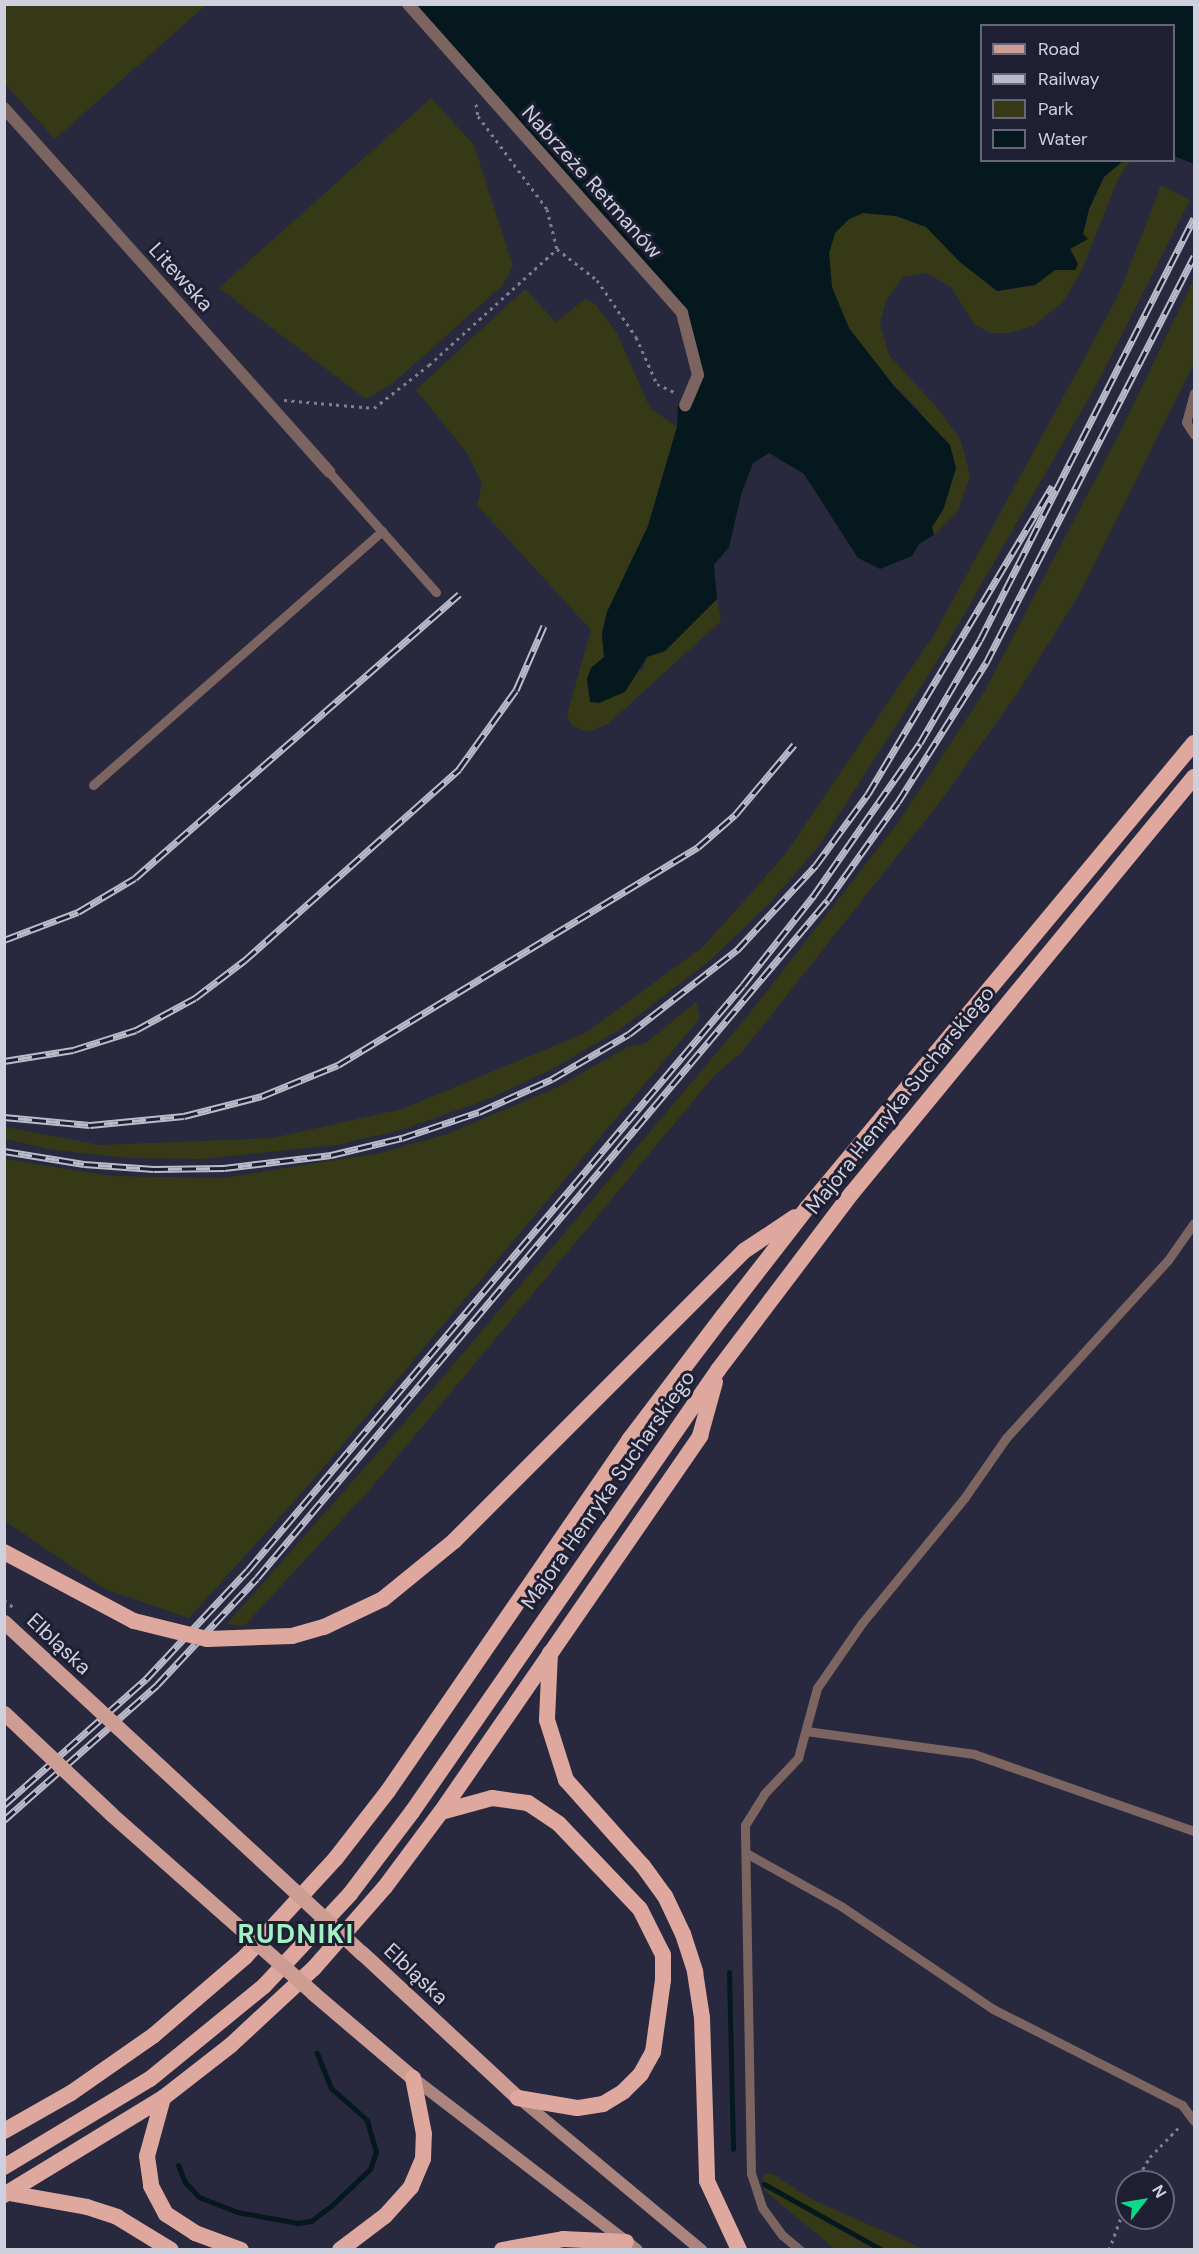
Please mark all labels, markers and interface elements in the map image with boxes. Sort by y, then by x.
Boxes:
legend [980,24,1175,162]
text: Road [1038,37,1080,61]
text: Railway [1038,67,1100,91]
text: Park [1038,97,1074,121]
street label: Nabrzeże Retmanów [517,100,667,264]
text: Water [1038,127,1088,151]
street label: Litewska [144,237,218,317]
street label: Majora Henryka Sucharskiego [800,981,1000,1219]
street label: Majora Henryka Sucharskiego [516,1366,700,1614]
street label: Elbląska [22,1608,96,1680]
district label: RUDNIKI [237,1918,355,1950]
street label: Elbląska [379,1938,453,2010]
north arrow [1115,2170,1175,2230]
text: N [1147,2181,1171,2202]

